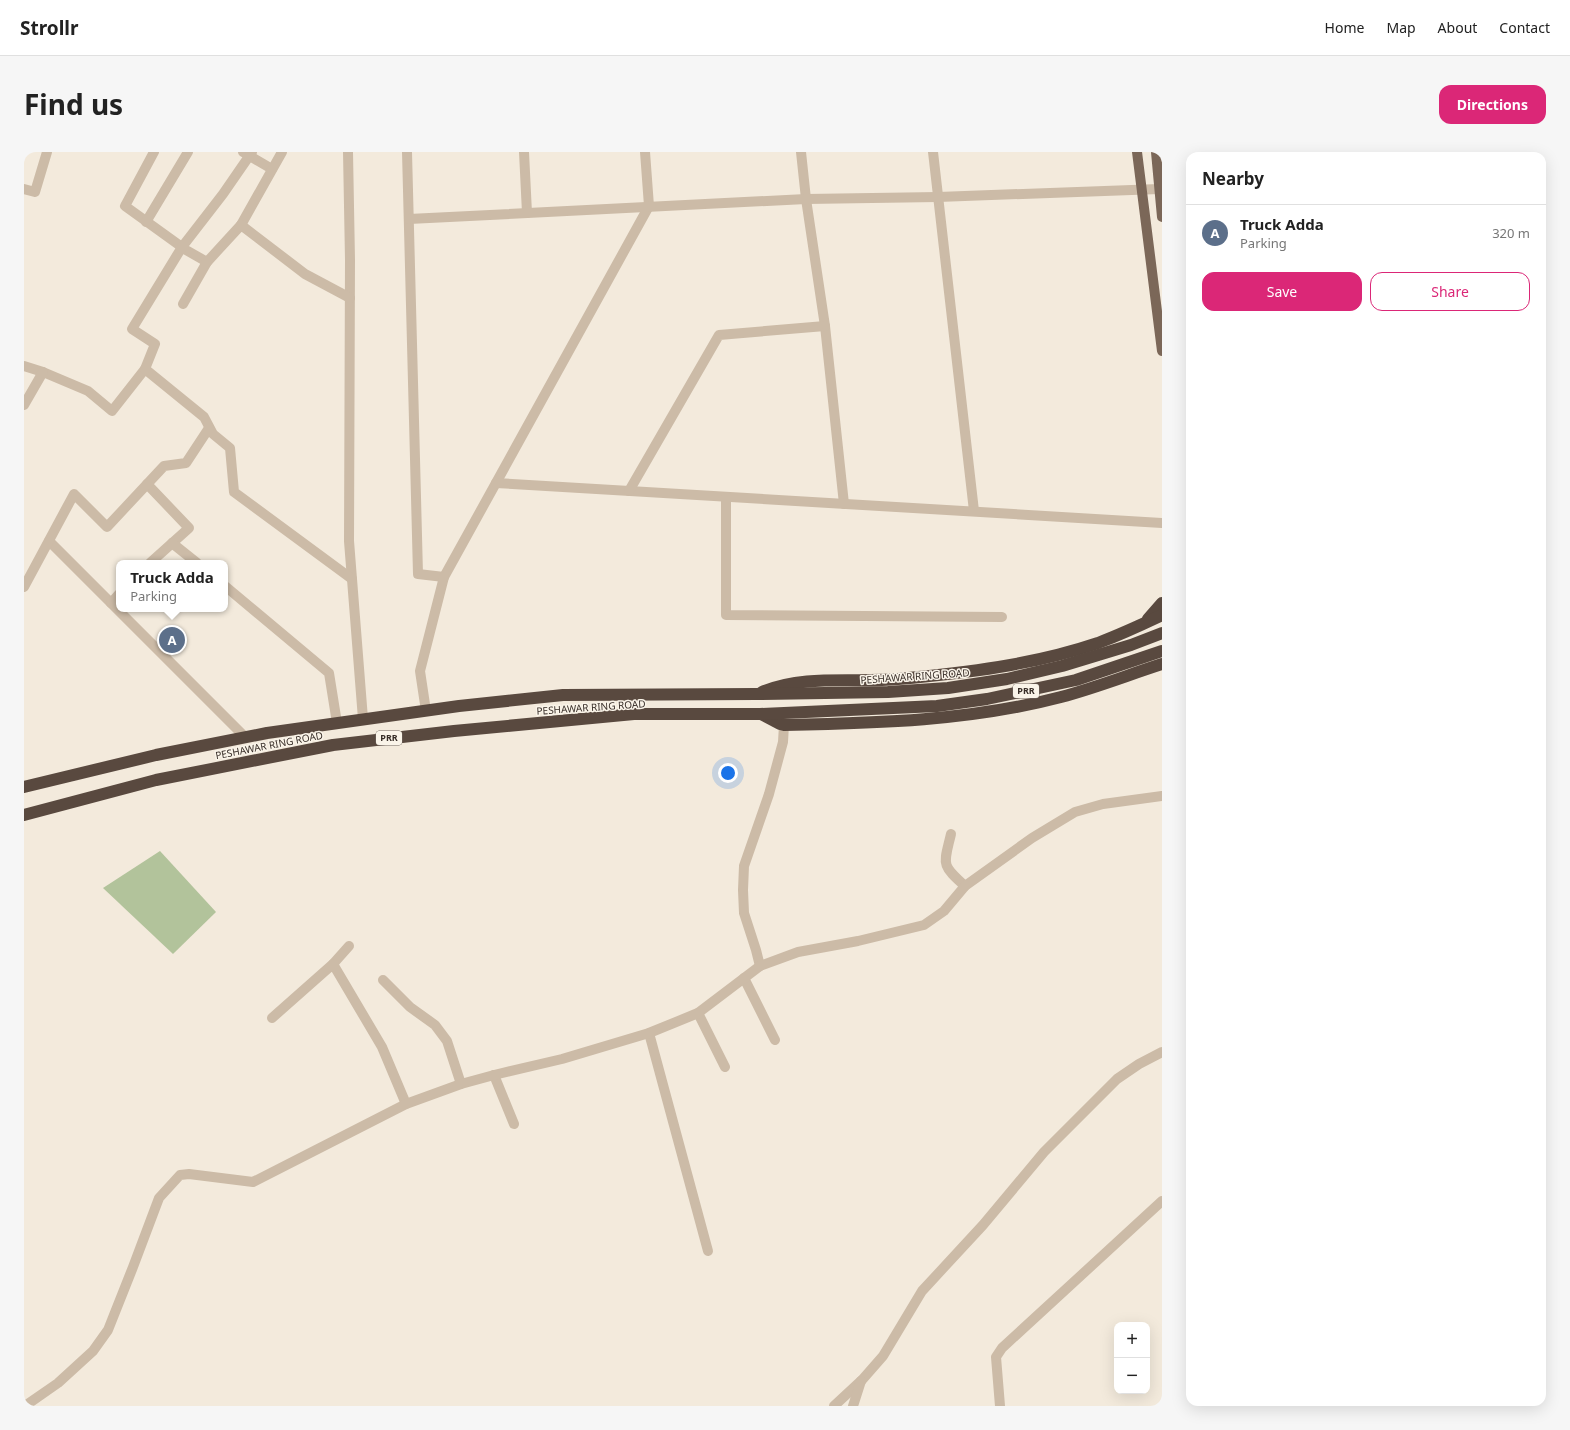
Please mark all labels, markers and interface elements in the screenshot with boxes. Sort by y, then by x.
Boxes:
text: Strollr [20,15,79,41]
text: Home [1325,18,1364,37]
text: Map [1386,18,1416,37]
text: About [1438,18,1477,37]
text: Contact [1499,18,1550,37]
text: Find us [24,85,123,123]
button: Directions [1439,85,1546,124]
text: Nearby [1202,167,1264,190]
text: Truck Adda [1240,214,1324,234]
text: A [1211,224,1220,242]
text: 320 m [1492,224,1530,242]
text: Parking [1240,234,1287,252]
button: Save [1202,272,1362,311]
button: Share [1370,272,1530,311]
popup [116,560,228,612]
text: Truck Adda [130,567,214,587]
text: Parking [130,587,177,605]
pin: A [159,625,185,655]
street label: PESHAWAR RING ROAD [860,665,970,687]
road number: PRR [1013,684,1039,698]
street label: PESHAWAR RING ROAD [536,696,646,718]
street label: PESHAWAR RING ROAD [214,728,324,762]
road number: PRR [376,731,402,745]
your location [718,763,738,783]
map controls [1114,1322,1150,1394]
button: + [1114,1322,1150,1358]
button: − [1114,1358,1150,1394]

